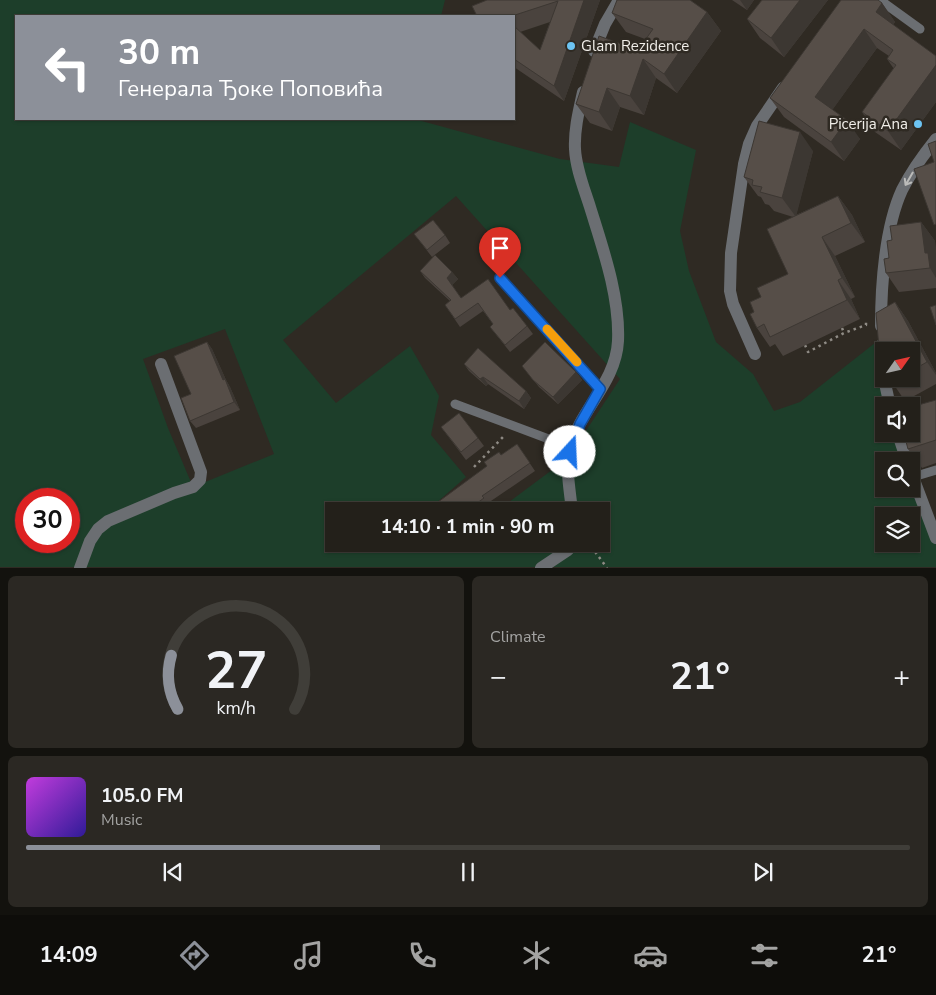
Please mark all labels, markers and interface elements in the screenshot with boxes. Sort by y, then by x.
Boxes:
text: 30 m [118,29,200,76]
icon: left [35,35,100,100]
place label: Glam Rezidence [581,36,689,56]
marker: Glam Rezidence [565,40,577,52]
text: Генерала Ђоке Поповића [118,74,383,104]
place label: Picerija Ana [829,114,908,134]
marker: Picerija Ana [912,118,924,130]
one-way arrow [903,171,913,185]
pin [479,227,521,278]
icon: arrive [486,234,514,262]
north arrow [875,342,920,388]
map controls [875,342,920,552]
button: sound [875,397,920,442]
position arrow [543,425,595,477]
button: search [875,452,920,497]
speed limit sign: 30 [15,488,80,553]
button: layers [875,507,920,552]
text: 14:10 · 1 min · 90 m [380,514,555,540]
text: Climate [490,626,545,648]
text: 27 [205,635,267,706]
text: 21° [670,651,730,702]
text: − [490,658,507,696]
text: + [893,658,910,696]
text: km/h [216,696,256,720]
text: 105.0 FM [101,783,184,809]
text: Music [101,809,142,831]
icon: previous [159,858,187,886]
icon: pause [454,858,482,886]
icon: next [749,858,777,886]
icon: directions [177,938,212,973]
icon: music [291,938,326,973]
icon: phone [405,938,440,973]
icon: climate [519,938,554,973]
icon: car [633,938,668,973]
icon: filters [747,938,782,973]
text: 14:09 [40,940,98,970]
text: 21° [862,940,896,970]

